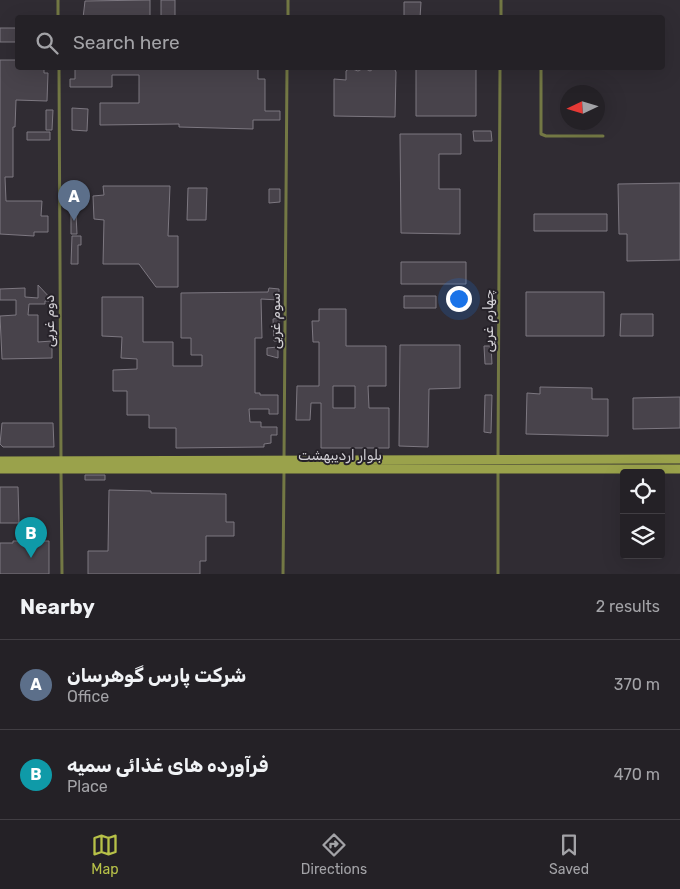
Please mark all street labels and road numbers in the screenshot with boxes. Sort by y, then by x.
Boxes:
street label: چهارم غربی [480,289,498,353]
street label: سوم غربی [267,293,285,349]
street label: دوم غربی [41,295,59,347]
street label: بلوار اردیبهشت [298,447,382,464]

